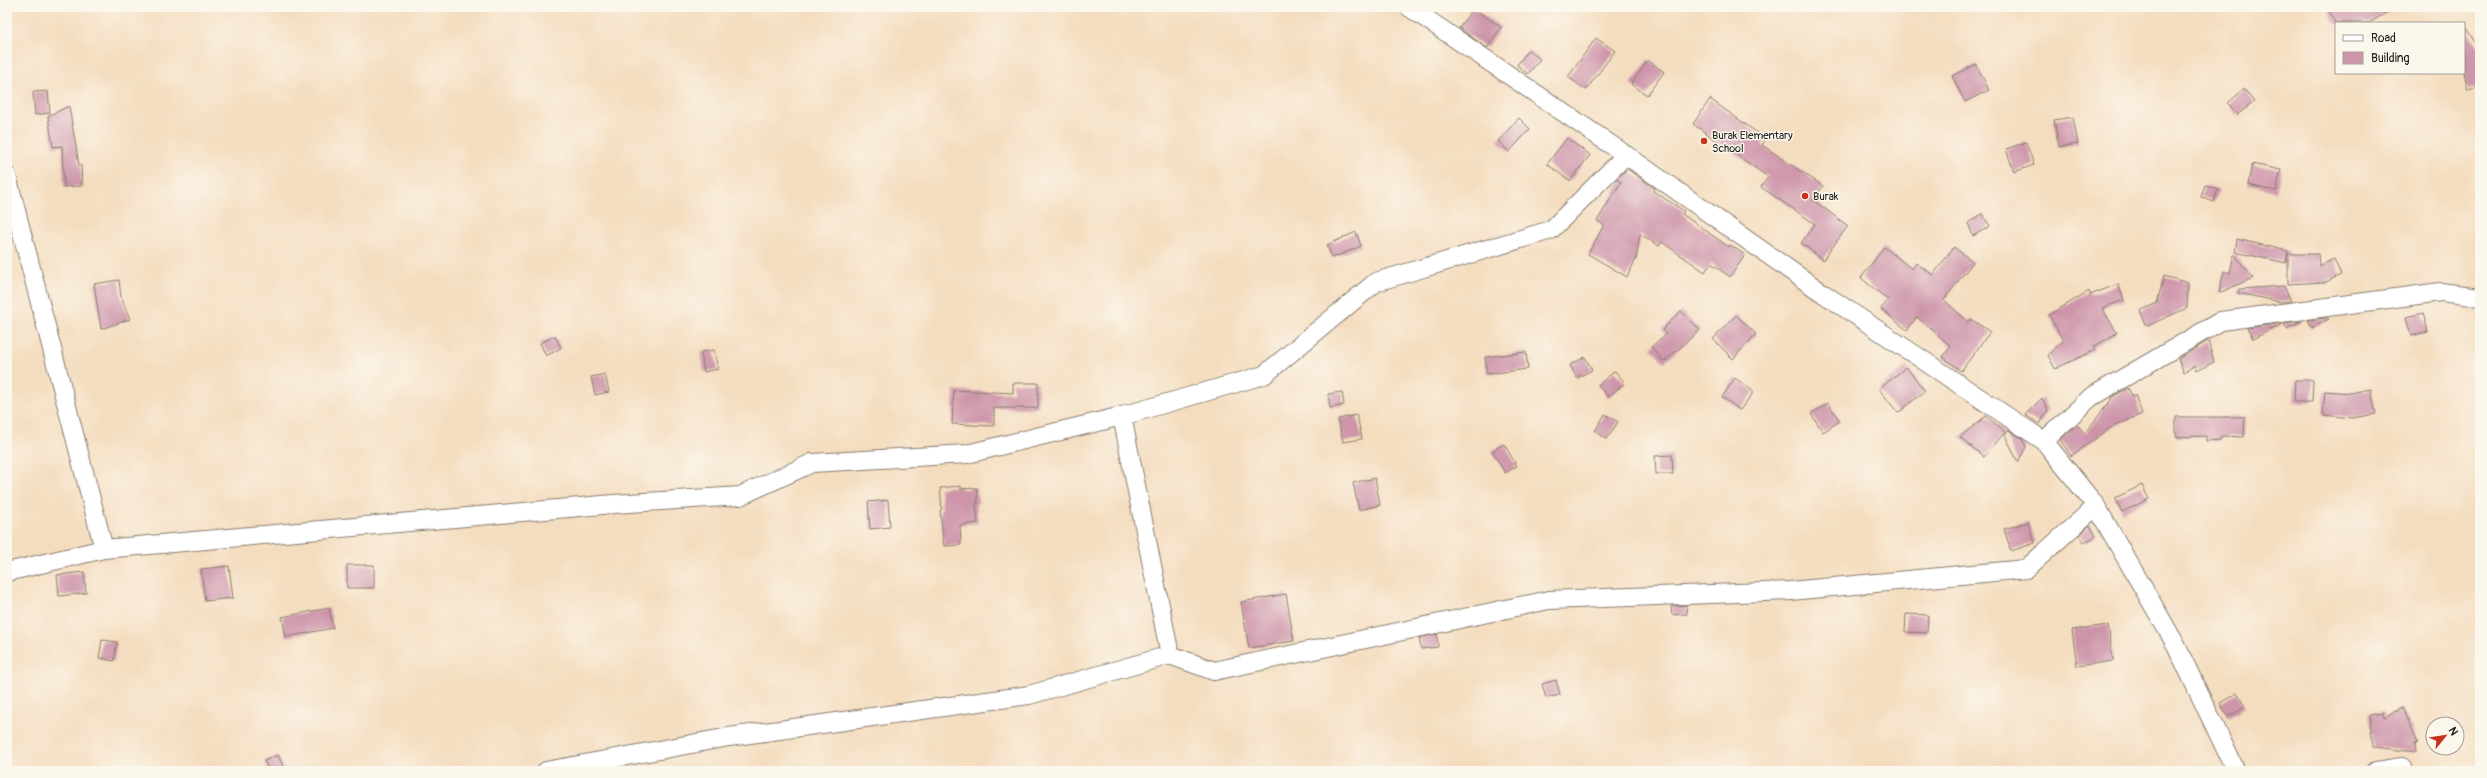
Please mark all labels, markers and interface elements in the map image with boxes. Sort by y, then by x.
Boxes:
legend [2335,22,2465,74]
text: Road [2371,31,2396,46]
text: Building [2371,51,2410,66]
place label: Burak Elementary School [1712,129,1793,155]
marker: Burak Elementary School [1699,136,1709,146]
place label: Burak [1813,190,1839,203]
marker: Burak [1800,191,1810,201]
north arrow [2425,716,2465,756]
text: N [2446,725,2461,738]

